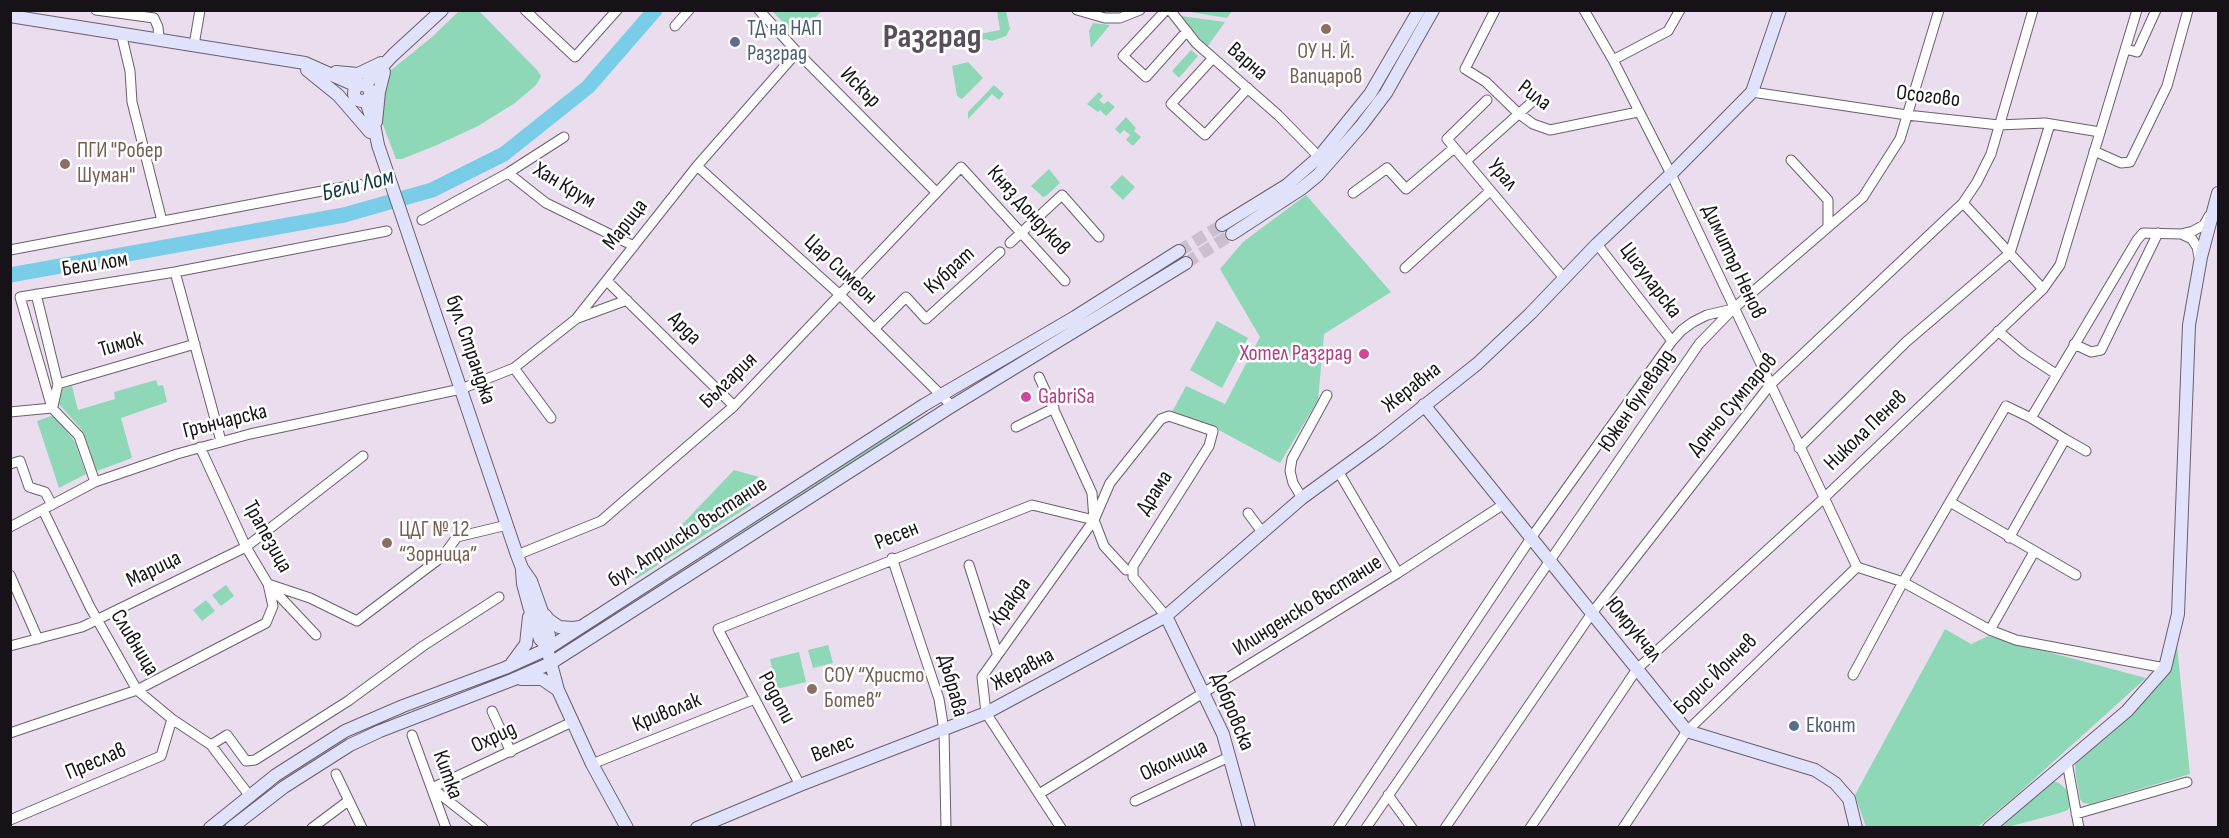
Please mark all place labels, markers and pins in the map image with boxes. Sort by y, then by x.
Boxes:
place label: ТД на НАП Разград [747,16,822,68]
marker: ОУ Н. Й. Вапцаров [1319,22,1333,36]
marker: ТД на НАП Разград [728,35,742,49]
place label: ОУ Н. Й. Вапцаров [1290,39,1362,90]
place label: ПГИ "Робер Шуман" [77,138,163,190]
marker: ПГИ "Робер Шуман" [58,157,72,171]
place label: Хотел Разград [1240,341,1352,367]
marker: Хотел Разград [1357,347,1371,361]
place label: GabriSa [1038,384,1095,410]
marker: GabriSa [1019,390,1033,404]
place label: ЦДГ № 12 “Зорница” [399,517,477,568]
marker: ЦДГ № 12 “Зорница” [380,536,394,550]
place label: СОУ “Христо Ботев” [824,663,924,714]
marker: СОУ “Христо Ботев” [805,682,819,696]
place label: Еконт [1806,713,1856,739]
marker: Еконт [1787,719,1801,733]

